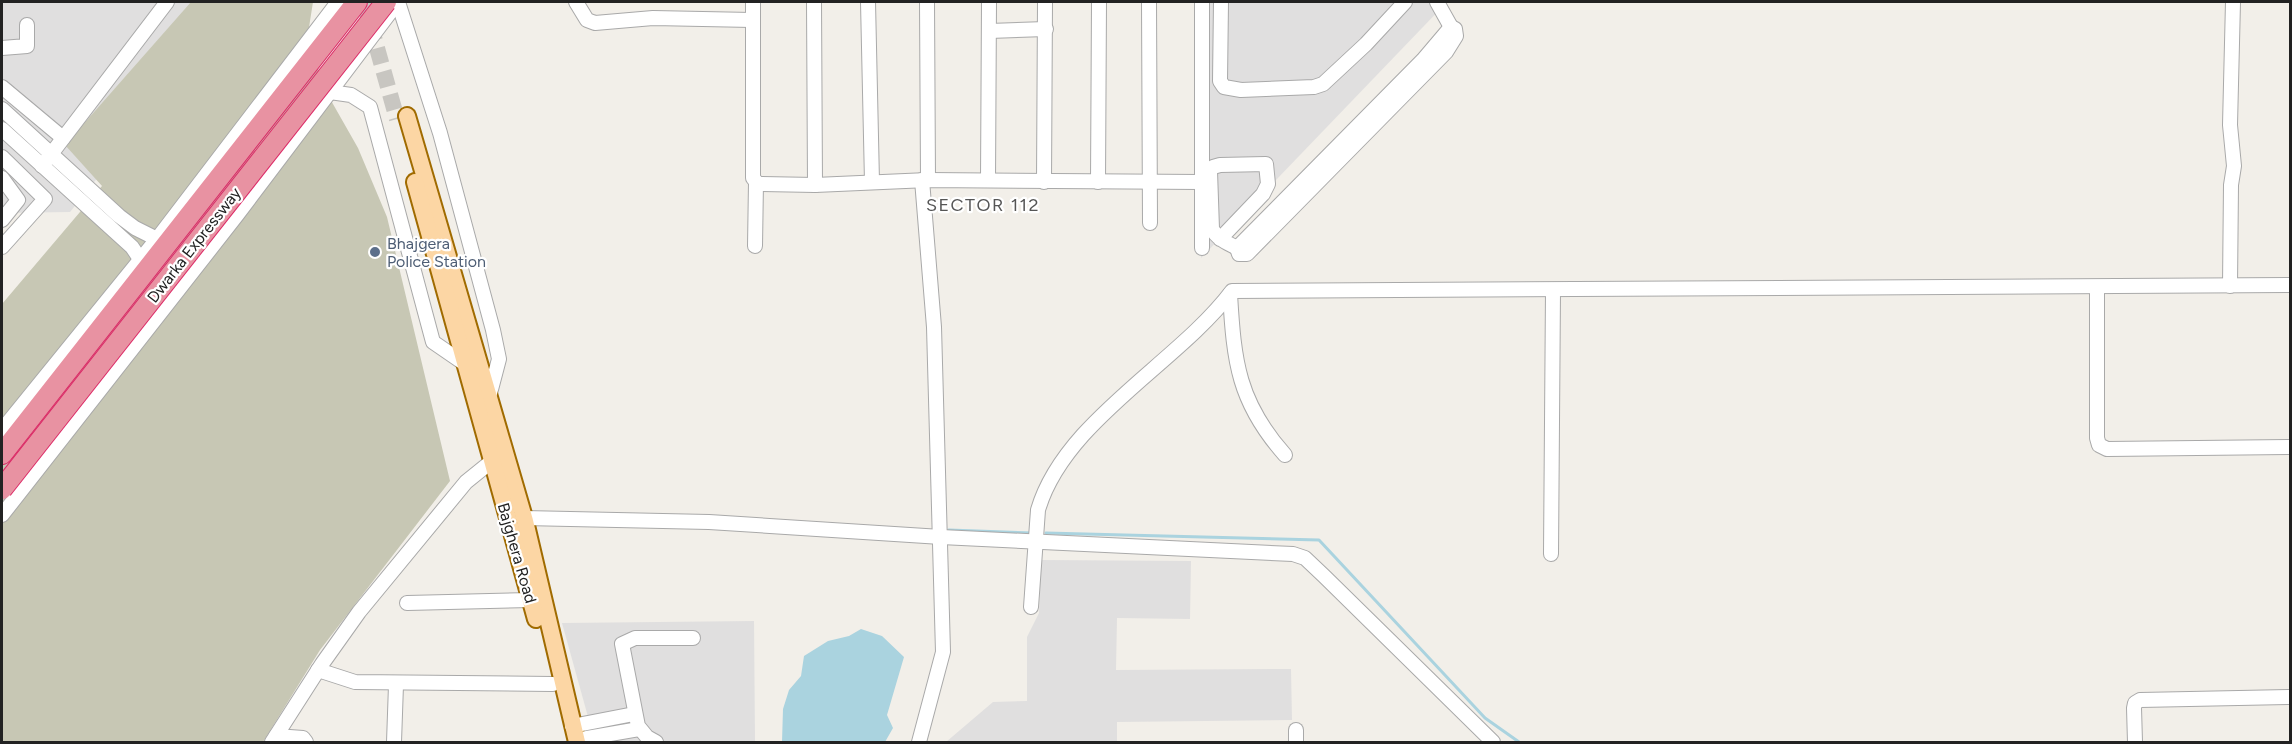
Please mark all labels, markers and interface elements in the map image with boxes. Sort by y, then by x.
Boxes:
street label: Dwarka Expressway [143,183,245,306]
district label: SECTOR 112 [926,194,1040,216]
place label: Bhajgera Police Station [387,234,486,271]
marker: Bhajgera Police Station [368,245,382,259]
street label: Bajghera Road [494,501,540,605]

